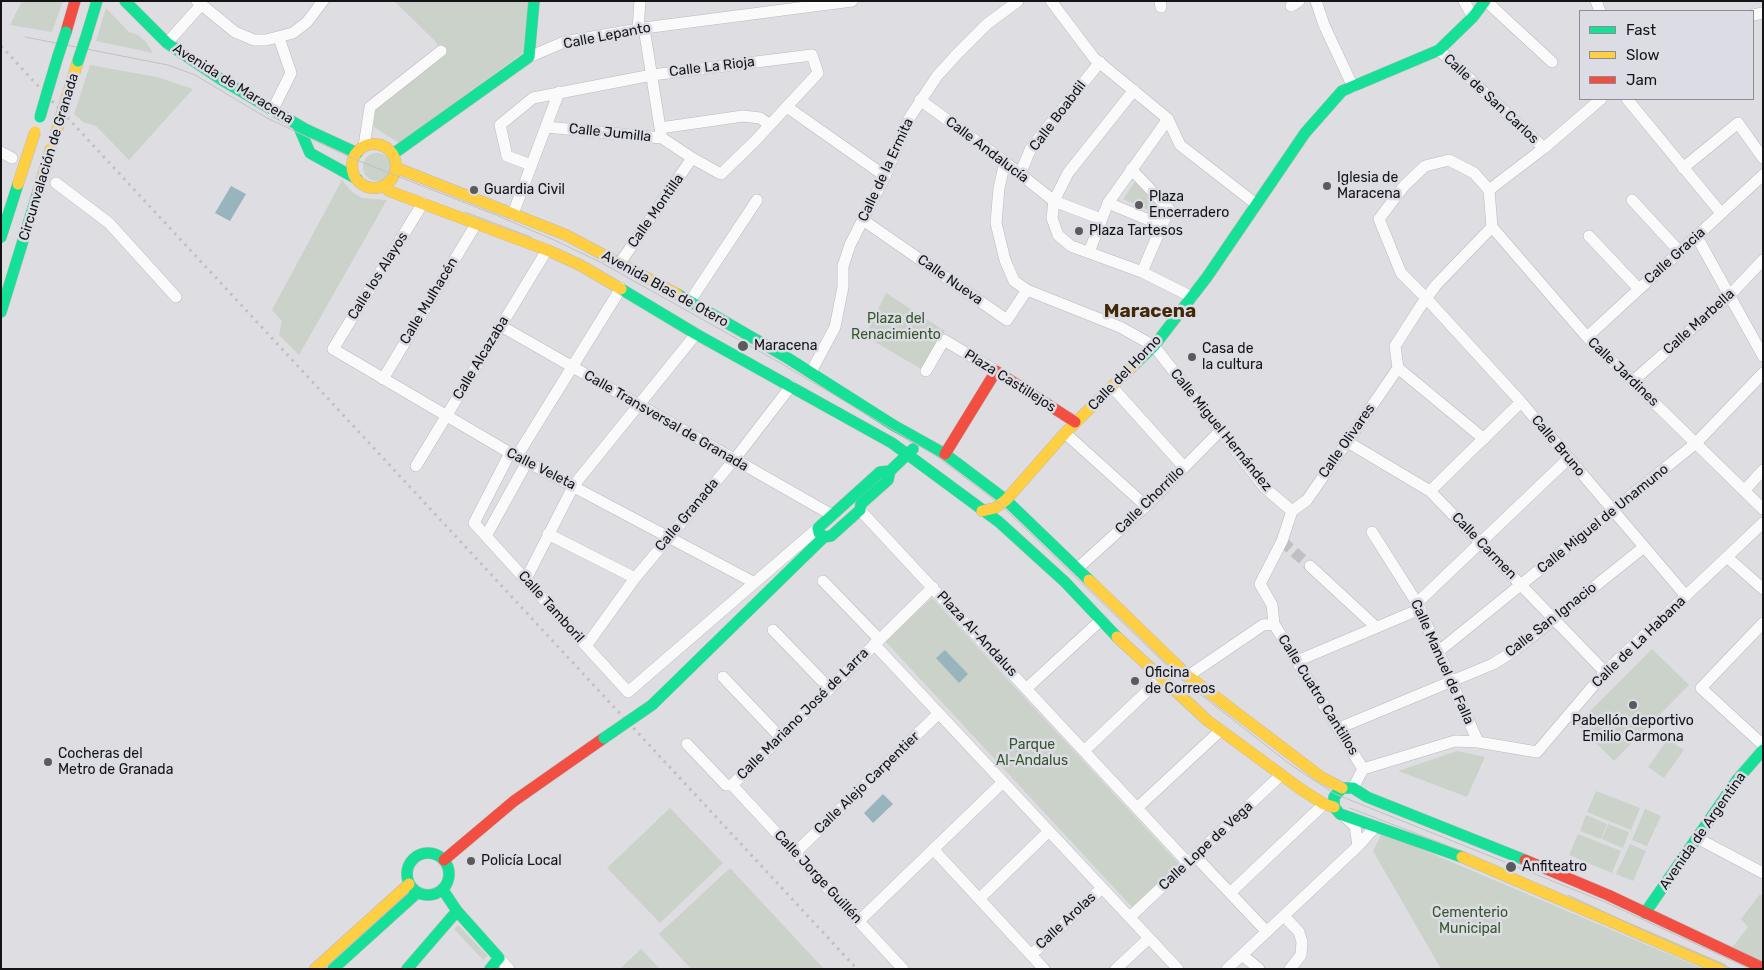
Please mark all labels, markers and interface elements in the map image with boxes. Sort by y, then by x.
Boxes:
legend [1579,10,1754,100]
street label: Calle Lepanto [562,19,652,53]
text: Fast [1626,21,1656,39]
street label: Avenida de Maracena [170,40,296,128]
text: Slow [1626,46,1659,64]
street label: Calle de San Carlos [1440,51,1542,147]
street label: Calle La Rioja [668,53,756,81]
street label: Circunvalación de Granada [16,71,82,243]
text: Jam [1626,71,1657,89]
street label: Calle Boabdil [1026,78,1090,154]
street label: Calle Andalucía [942,113,1032,187]
street label: Calle de la Ermita [855,116,917,224]
street label: Calle Jumilla [568,120,652,146]
place label: Iglesia de Maracena [1337,170,1401,202]
street label: Calle Montilla [624,171,688,251]
marker: Iglesia de Maracena [1321,180,1333,192]
place label: Guardia Civil [484,182,565,198]
marker: Guardia Civil [468,184,480,196]
place label: Plaza Encerradero [1149,189,1229,222]
marker: Plaza Encerradero [1133,199,1145,211]
place label: Plaza Tartesos [1089,223,1183,239]
street label: Calle Gracia [1641,224,1709,288]
marker: Plaza Tartesos [1073,225,1085,237]
street label: Calle los Alayos [344,229,412,323]
street label: Avenida Blas de Otero [599,247,731,331]
street label: Calle Nueva [914,251,986,309]
street label: Calle Mulhacén [396,255,462,347]
street label: Calle Marbella [1660,286,1738,358]
district label: Maracena [1104,301,1196,323]
park label: Plaza del Renacimiento [851,311,941,344]
street label: Calle Alcazaba [450,313,512,403]
street label: Calle del Horno [1085,332,1165,414]
street label: Calle Jardines [1584,334,1662,410]
place label: Maracena [754,338,818,354]
marker: Maracena [736,339,750,353]
place label: Casa de la cultura [1202,341,1263,374]
street label: Plaza Castillejos [961,346,1059,416]
marker: Casa de la cultura [1186,351,1198,363]
street label: Calle Miguel Hernández [1167,366,1275,494]
street label: Calle Transversal de Granada [581,367,751,475]
street label: Calle Olivares [1315,401,1379,481]
street label: Calle Bruno [1528,412,1588,480]
street label: Calle Veleta [503,444,579,494]
street label: Calle Miguel de Unamuno [1534,461,1672,577]
street label: Calle Chorrillo [1112,463,1188,537]
street label: Calle Granada [652,475,722,555]
street label: Calle Carmen [1448,509,1520,583]
street label: Calle Tamboril [514,568,588,646]
street label: Calle San Ignacio [1502,579,1600,661]
street label: Plaza Al-Andalus [933,588,1021,680]
street label: Calle de La Habana [1589,593,1689,691]
street label: Calle Manuel de Falla [1407,597,1477,727]
street label: Calle Cuatro Cantillos [1274,632,1362,758]
street label: Calle Mariano José de Larra [734,645,872,783]
place label: Oficina de Correos [1145,665,1215,698]
marker: Oficina de Correos [1129,675,1141,687]
marker: Pabellón deportivo Emilio Carmona [1627,699,1639,711]
place label: Pabellón deportivo Emilio Carmona [1572,713,1694,746]
street label: Calle Alejo Carpentier [811,728,923,838]
park label: Parque Al-Andalus [996,737,1068,770]
place label: Cocheras del Metro de Granada [58,746,173,779]
marker: Cocheras del Metro de Granada [42,756,54,768]
street label: Avenida de Argentina [1656,769,1750,893]
street label: Calle Lope de Vega [1155,798,1257,894]
street label: Calle Jorge Guillén [770,827,866,927]
place label: Policía Local [481,853,562,869]
marker: Policía Local [465,855,477,867]
place label: Anfiteatro [1522,859,1587,875]
marker: Anfiteatro [1504,860,1518,874]
street label: Calle Arolas [1032,889,1100,953]
park label: Cementerio Municipal [1432,905,1508,938]

